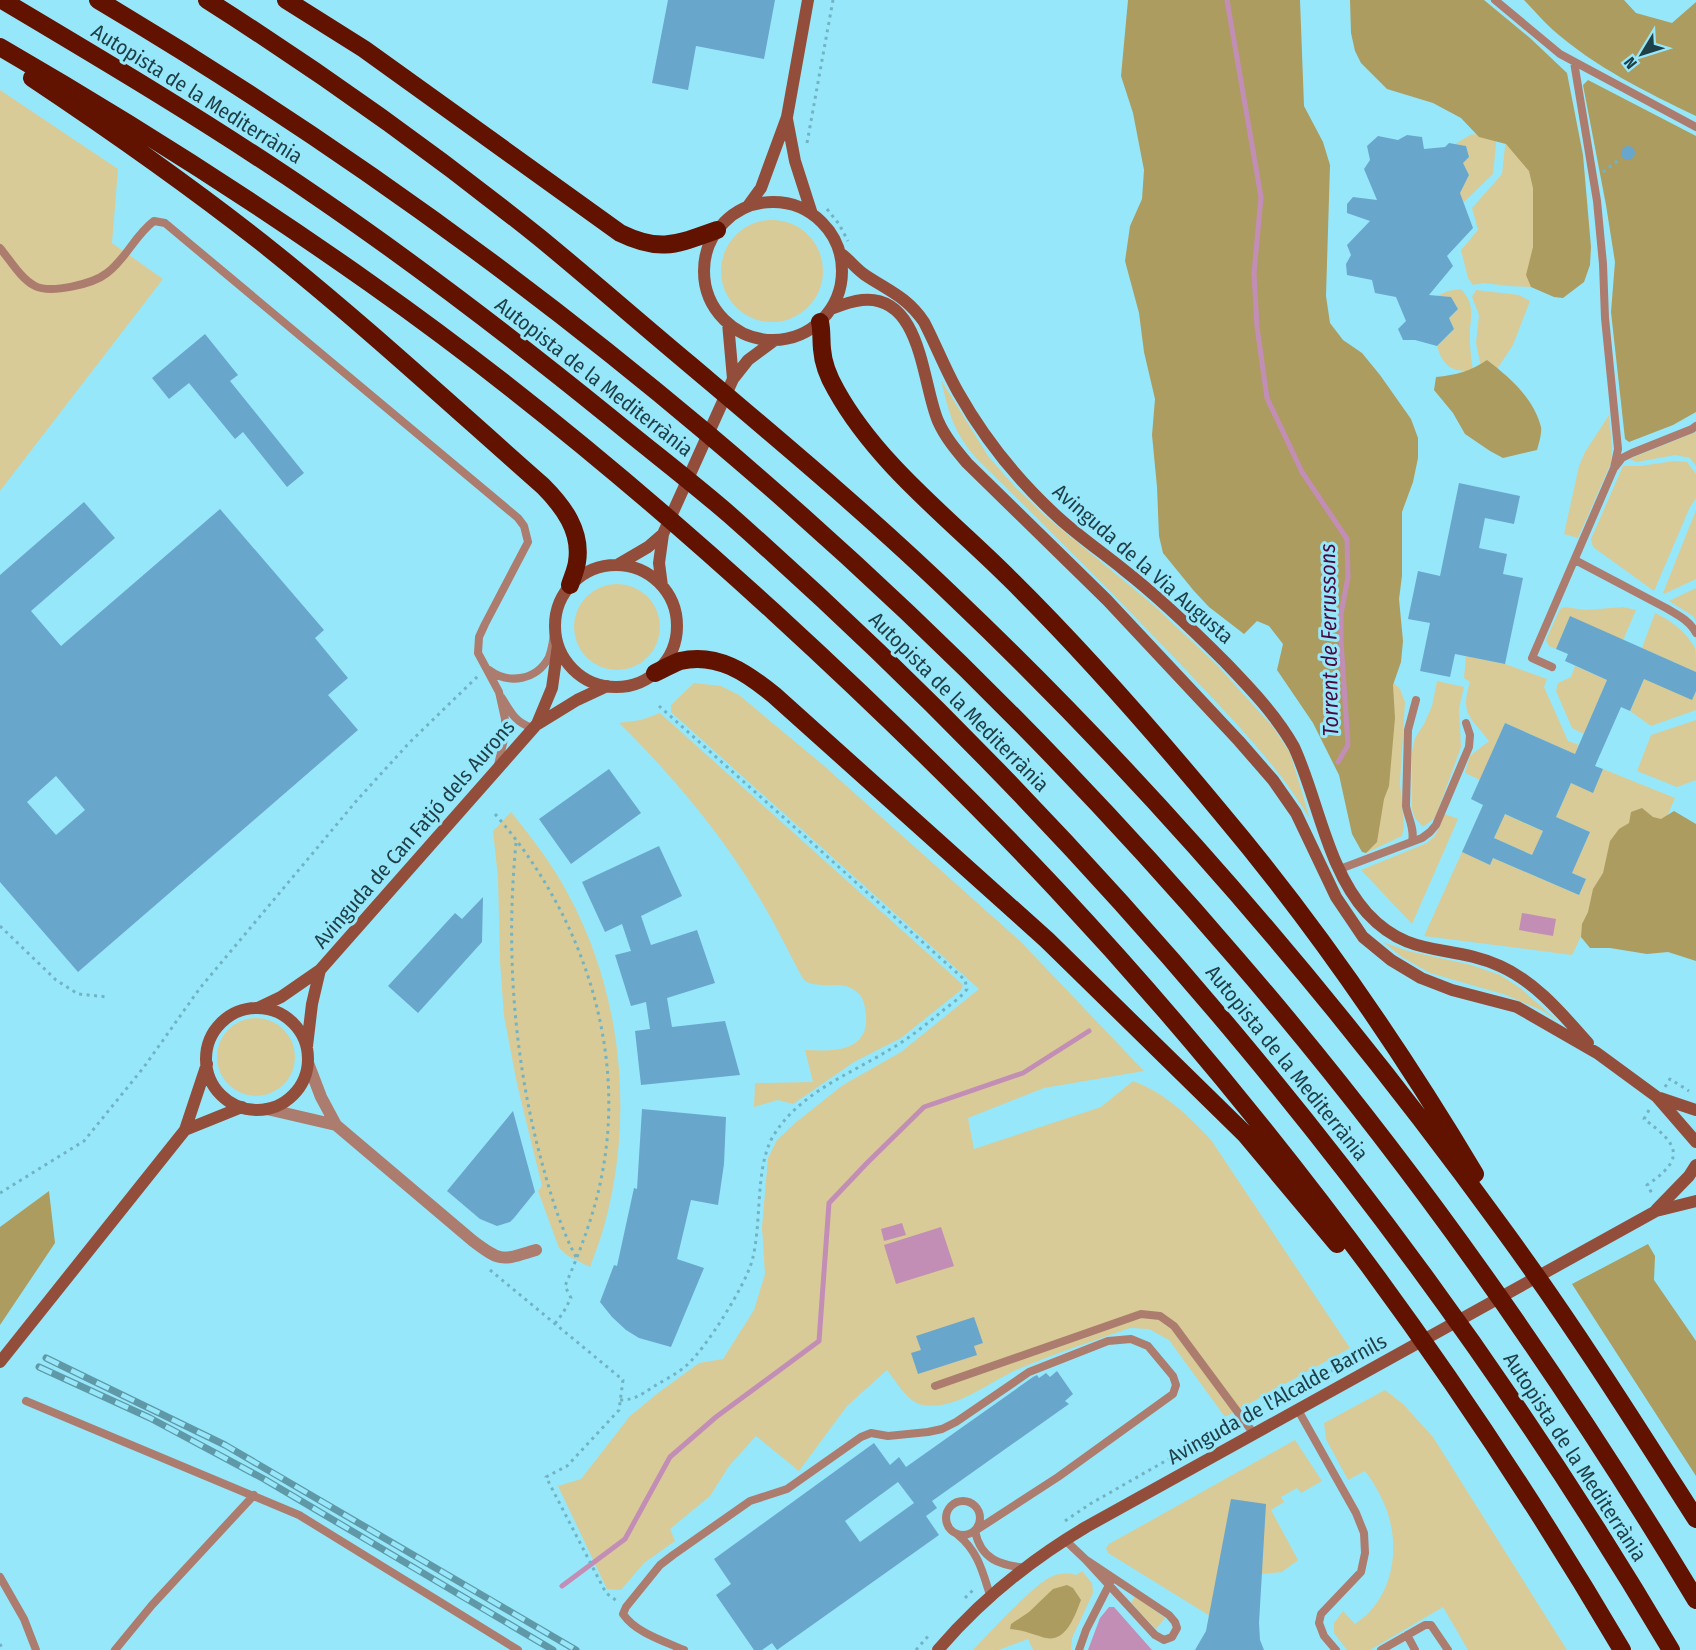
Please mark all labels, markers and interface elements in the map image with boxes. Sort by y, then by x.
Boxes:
street label: Autopista de la Mediterrània [87,18,307,170]
north arrow [1612,24,1672,84]
text: N [1620,53,1641,73]
street label: Autopista de la Mediterrània [490,292,698,462]
street label: Avinguda de la Via Augusta [1047,478,1239,650]
water label: Torrent de Ferrussons [1314,543,1344,737]
street label: Autopista de la Mediterrània [864,607,1054,797]
street label: Avinguda de Can Fatjó dels Aurons [308,714,520,954]
street label: Autopista de la Mediterrània [1200,960,1374,1166]
street label: Avinguda de l'Alcalde Barnils [1163,1328,1391,1470]
street label: Autopista de la Mediterrània [1498,1348,1652,1566]

